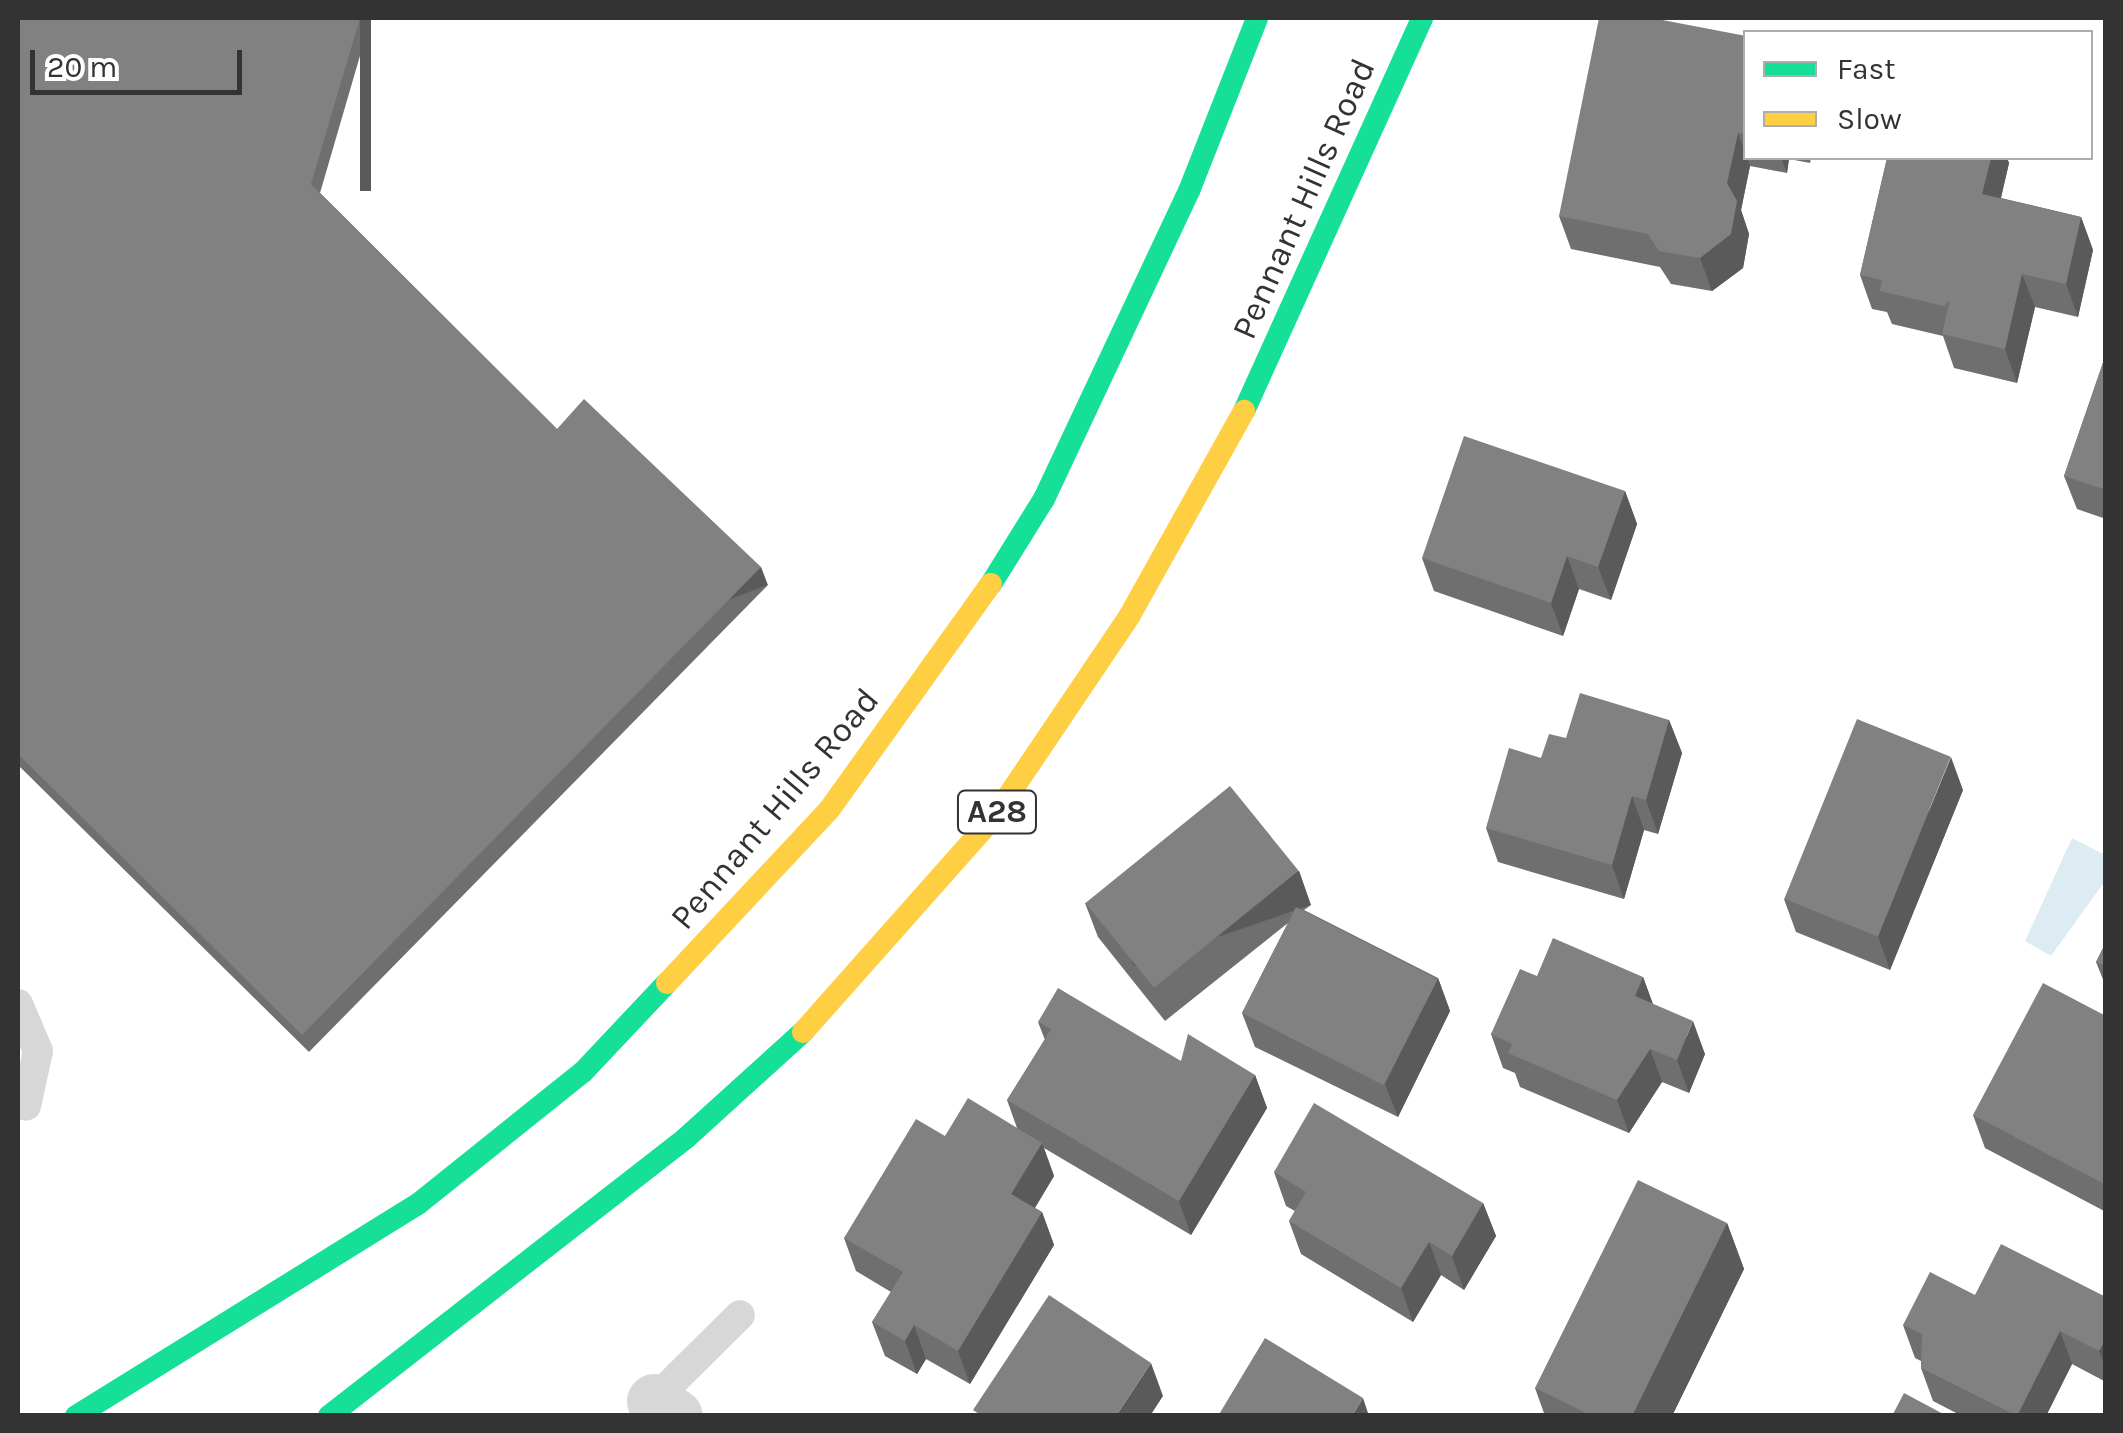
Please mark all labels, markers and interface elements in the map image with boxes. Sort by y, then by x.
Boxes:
scale bar [35,30,248,92]
legend [1743,30,2093,160]
text: 20 m [47,49,117,85]
text: Fast [1837,51,1896,87]
street label: Pennant Hills Road [1223,52,1385,346]
text: Slow [1837,101,1902,137]
street label: Pennant Hills Road [662,680,888,938]
road number: A28 [954,785,1040,839]

